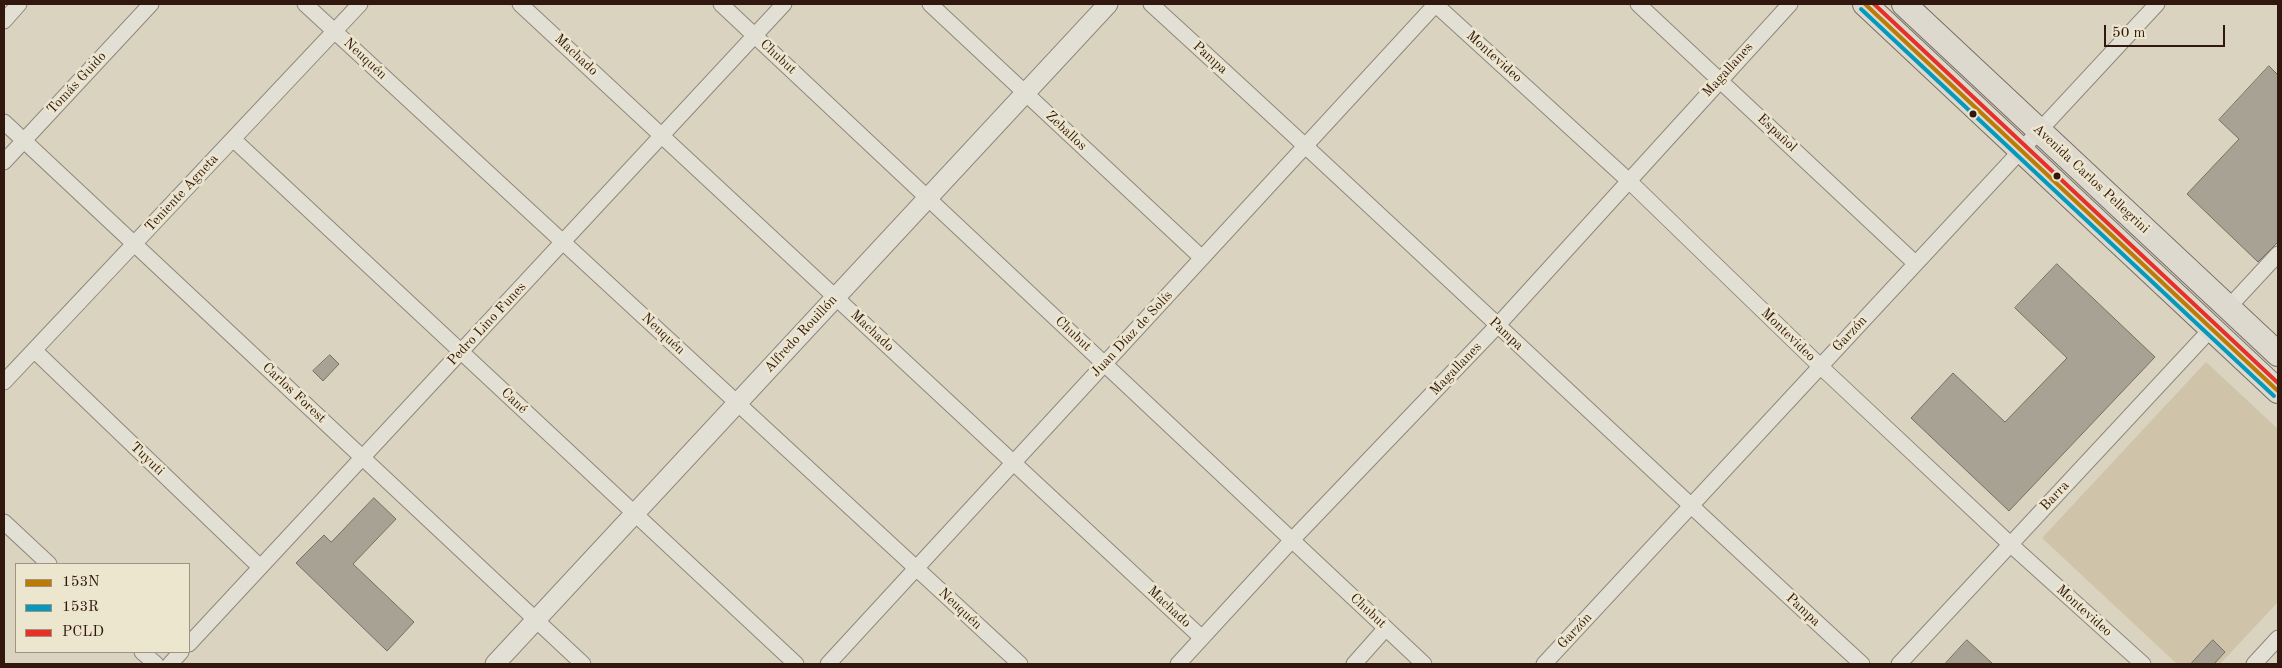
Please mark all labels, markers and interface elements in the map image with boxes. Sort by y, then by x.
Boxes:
scale bar [2107,15,2228,47]
text: 50 m [2112,26,2146,41]
street label: Montevideo [1463,28,1525,86]
street label: Machado [551,31,601,79]
street label: Neuquén [340,35,390,83]
street label: Chubut [756,36,800,78]
street label: Pampa [1189,38,1231,78]
street label: Magallanes [1699,39,1757,101]
street label: Tomás Guido [44,48,110,118]
street label: Zeballos [1042,108,1090,154]
unlabelled marker [1968,109,1978,119]
street label: Español [1754,110,1800,156]
street label: Avenida Carlos Pellegrini [2029,121,2153,237]
street label: Teniente Agneta [142,151,222,235]
unlabelled marker [2052,171,2062,181]
street label: Pedro Lino Funes [444,279,530,369]
street label: Juan Díaz de Solís [1088,287,1176,381]
street label: Alfredo Rouillón [761,292,841,376]
street label: Montevideo [1757,305,1819,365]
street label: Machado [847,307,897,355]
street label: Neuquén [638,310,688,358]
street label: Garzón [1829,312,1871,356]
street label: Chubut [1051,313,1095,355]
street label: Pampa [1485,314,1527,354]
street label: Magallanes [1426,339,1486,399]
street label: Carlos Forest [259,359,329,427]
street label: Cané [497,385,531,417]
street label: Tuyuti [126,439,168,479]
street label: Barra [2037,477,2073,515]
legend [15,563,190,653]
text: 153N [62,575,100,590]
street label: Montevideo [2053,582,2115,640]
street label: Machado [1144,583,1194,631]
street label: Neuquén [935,585,985,633]
street label: Chubut [1346,590,1390,632]
street label: Pampa [1782,590,1824,630]
text: 153R [62,600,99,615]
street label: Garzón [1554,609,1596,653]
text: PCLD [62,625,104,640]

